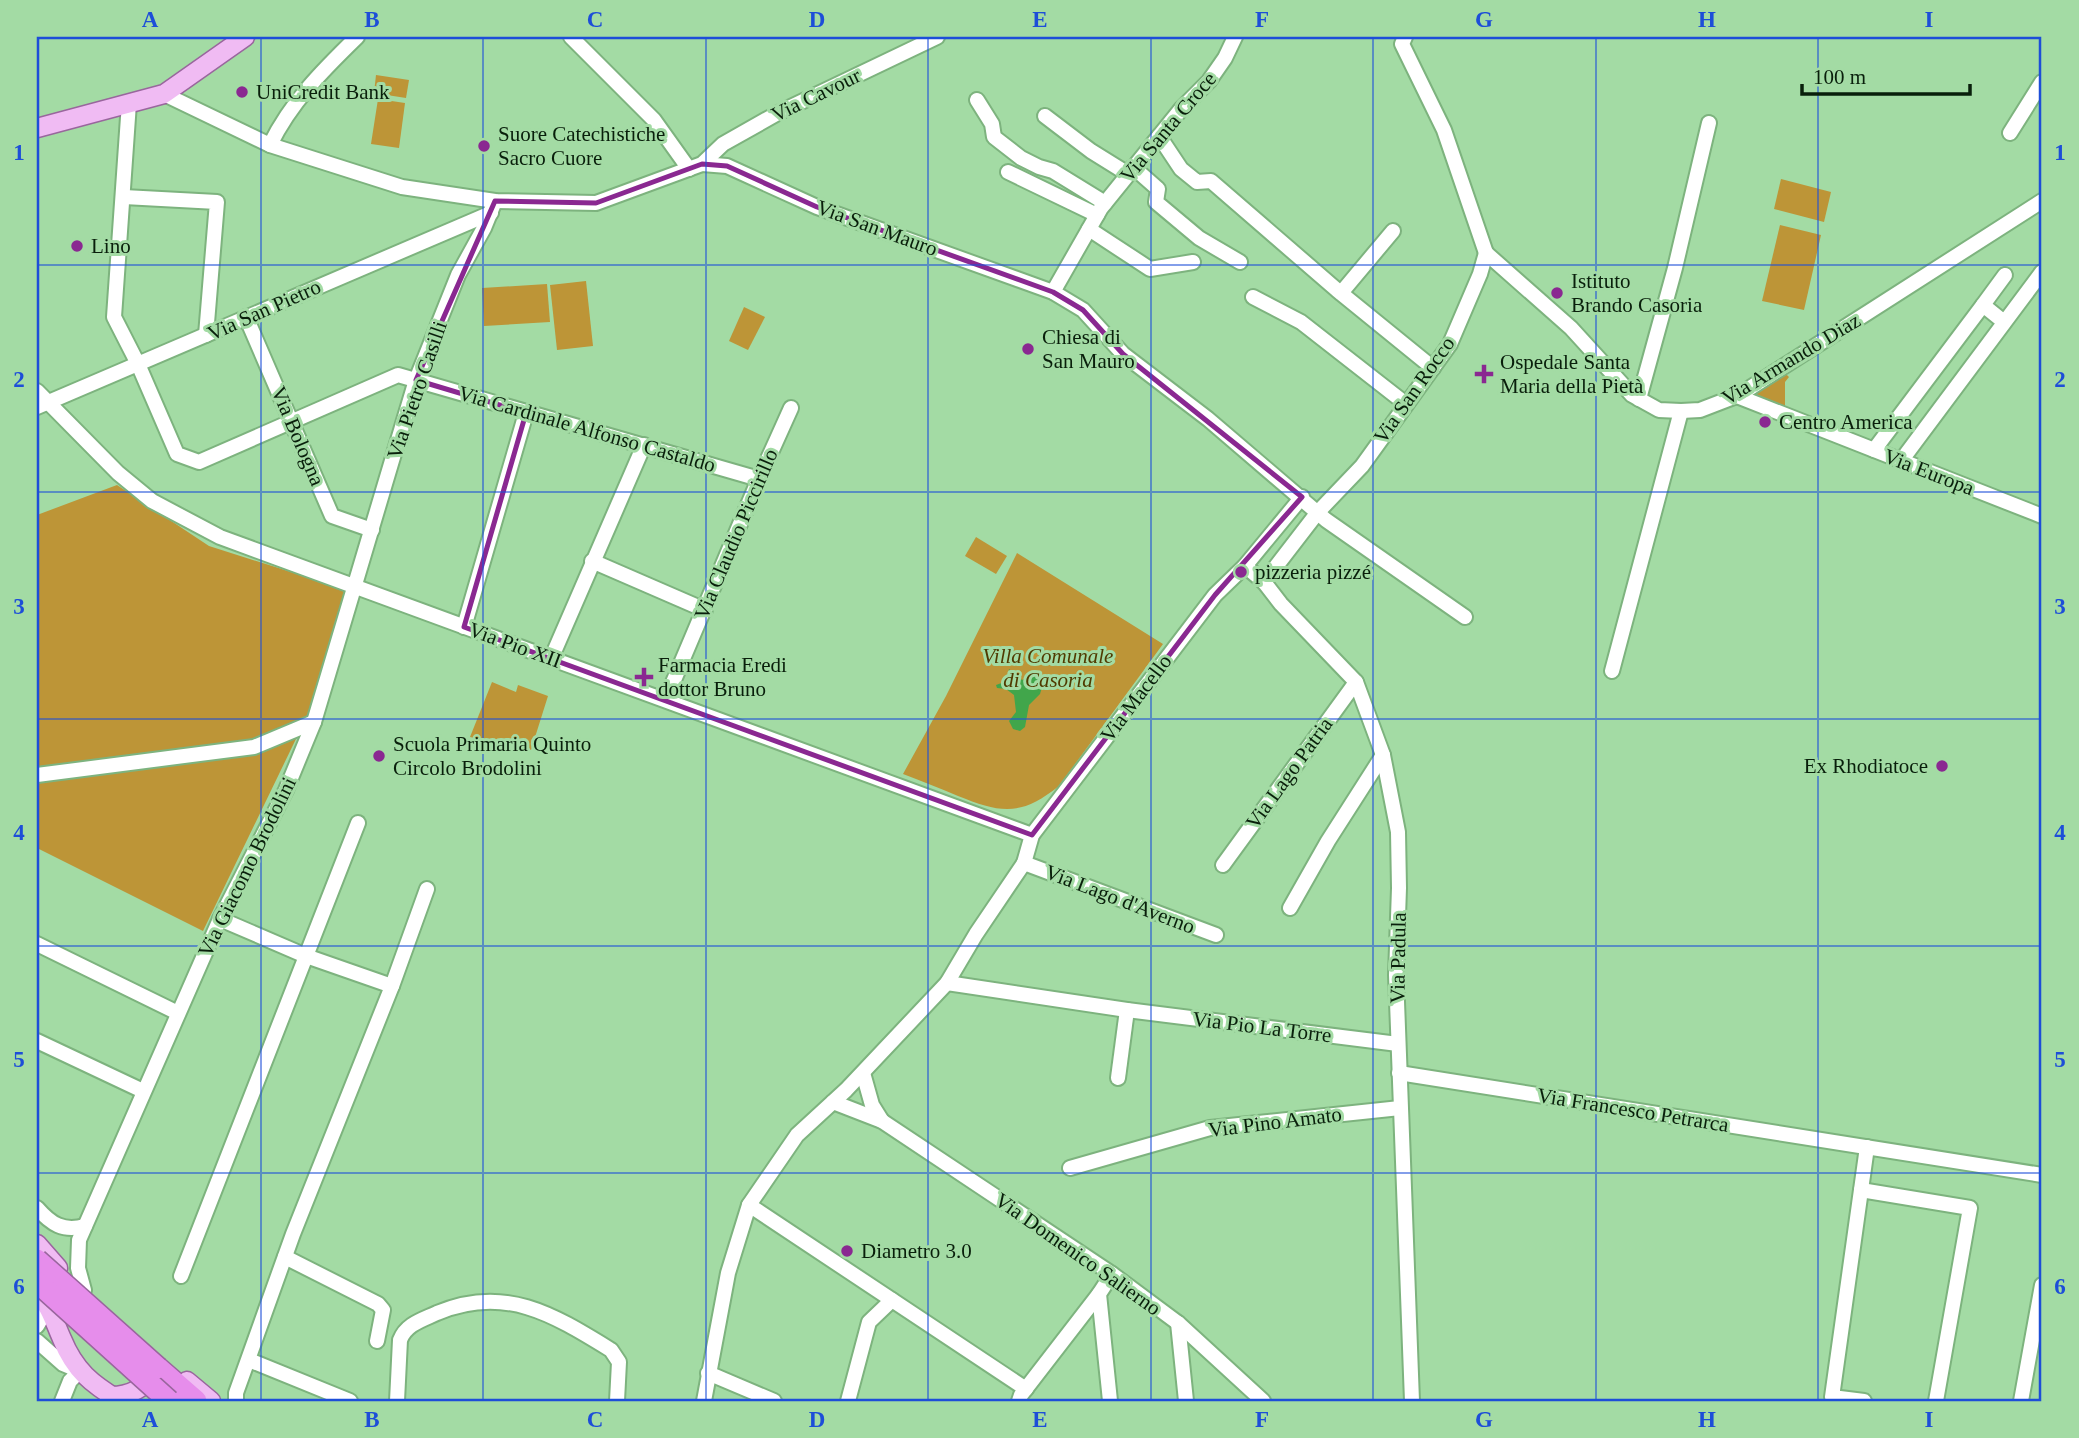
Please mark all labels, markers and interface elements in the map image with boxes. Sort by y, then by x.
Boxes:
text: A [142,7,159,32]
text: B [364,7,380,32]
text: C [587,7,603,32]
text: D [809,7,825,32]
text: E [1032,7,1048,32]
text: F [1255,7,1269,32]
text: G [1475,7,1493,32]
text: H [1698,7,1716,32]
text: I [1925,7,1934,32]
scale bar [1802,52,1970,96]
street label: Via Cavour [768,63,864,127]
text: 100 m [1813,65,1866,89]
street label: Via Santa Croce [1115,67,1221,187]
place label: UniCredit Bank [256,80,390,104]
marker: UniCredit Bank [234,84,250,100]
place label: Suore Catechistiche Sacro Cuore [498,122,665,170]
marker: Suore Catechistiche Sacro Cuore [476,138,492,154]
text: 1 [13,140,25,165]
text: 1 [2054,140,2066,165]
street label: Via San Mauro [813,195,941,261]
place label: Lino [91,234,131,258]
marker: Lino [69,238,85,254]
place label: Istituto Brando Casoria [1571,269,1703,317]
street label: Via San Pietro [204,274,324,346]
marker: Istituto Brando Casoria [1549,285,1565,301]
street label: Via Armando Diaz [1717,308,1865,410]
street label: Via Pietro Casilli [382,318,452,462]
place label: Chiesa di San Mauro [1042,325,1135,373]
street label: Via San Rocco [1368,332,1460,448]
marker: Chiesa di San Mauro [1020,341,1036,357]
place label: Ospedale Santa Maria della Pietà [1500,350,1644,398]
marker: Ospedale Santa Maria della Pietà [1474,364,1494,384]
text: 2 [13,367,25,392]
text: 2 [2054,367,2066,392]
street label: Via Cardinale Alfonso Castaldo [456,381,718,477]
street label: Via Bologna [266,383,330,490]
place label: Centro America [1779,410,1913,434]
marker: Centro America [1757,414,1773,430]
street label: Via Europa [1880,444,1978,500]
street label: Via Claudio Piccirillo [689,445,783,623]
place label: pizzeria pizzé [1255,560,1371,584]
marker: pizzeria pizzé [1233,564,1249,580]
text: 3 [13,594,25,619]
text: 3 [2054,594,2066,619]
street label: Via Pio XII [465,617,565,673]
park label: Villa Comunale di Casoria [983,644,1113,692]
street label: Via Macello [1095,650,1177,746]
place label: Farmacia Eredi dottor Bruno [658,653,787,701]
marker: Farmacia Eredi dottor Bruno [636,669,652,685]
street label: Via Lago Patria [1241,712,1338,833]
place label: Scuola Primaria Quinto Circolo Brodolini [393,732,591,780]
marker: Scuola Primaria Quinto Circolo Brodolini [371,748,387,764]
place label: Ex Rhodiatoce [1804,754,1928,778]
marker: Ex Rhodiatoce [1934,758,1950,774]
street label: Via Giacomo Brodolini [193,773,301,961]
text: 4 [13,820,25,845]
text: 4 [2054,820,2066,845]
street label: Via Lago d'Averno [1042,859,1198,939]
street label: Via Padula [1385,911,1411,1004]
street label: Via Pio La Torre [1191,1007,1333,1047]
text: 5 [13,1047,25,1072]
text: 5 [2054,1047,2066,1072]
street label: Via Francesco Petrarca [1536,1083,1731,1137]
street label: Via Pino Amato [1207,1102,1343,1142]
street label: Via Domenico Salierno [990,1188,1166,1320]
place label: Diametro 3.0 [861,1239,972,1263]
marker: Diametro 3.0 [839,1243,855,1259]
text: 6 [13,1274,25,1299]
text: 6 [2054,1274,2066,1299]
text: A [142,1407,159,1432]
text: B [364,1407,380,1432]
text: C [587,1407,603,1432]
text: D [809,1407,825,1432]
text: E [1032,1407,1048,1432]
text: F [1255,1407,1269,1432]
text: G [1475,1407,1493,1432]
text: H [1698,1407,1716,1432]
text: I [1925,1407,1934,1432]

